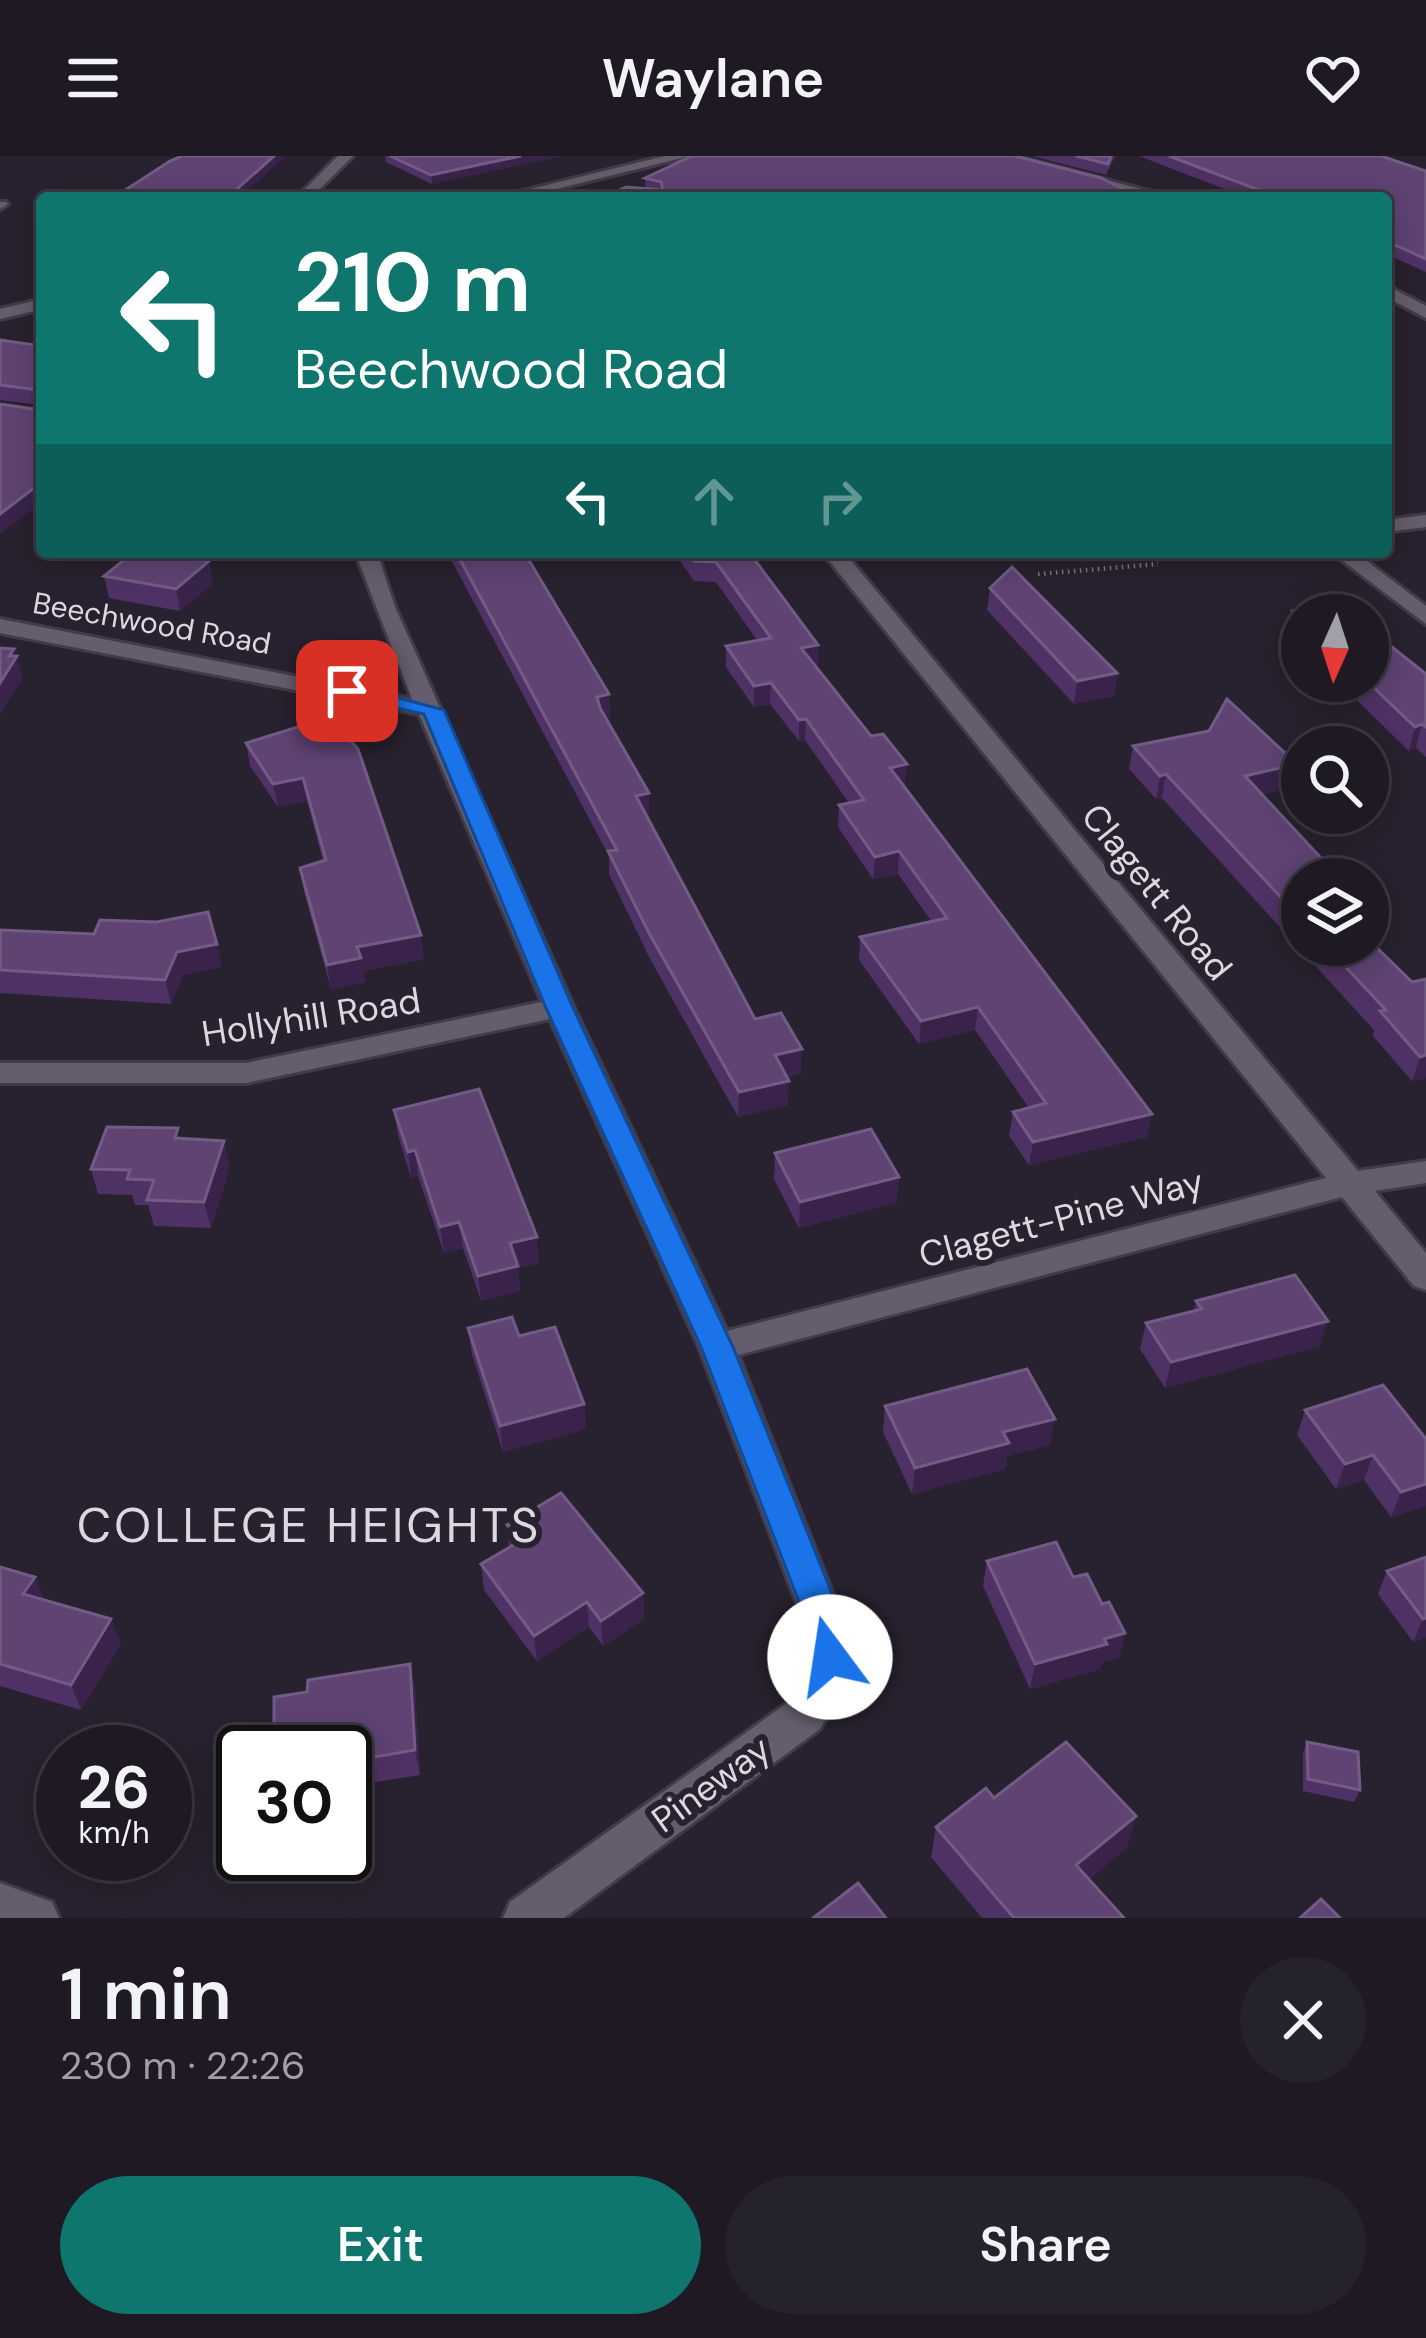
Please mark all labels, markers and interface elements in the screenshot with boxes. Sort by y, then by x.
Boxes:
text: Waylane [602,43,824,114]
icon: menu [60,45,126,111]
icon: heart [1300,45,1366,111]
text: 210 m [294,228,531,337]
icon: left [96,240,252,396]
text: Beechwood Road [294,334,728,405]
icon: left [555,468,621,534]
icon: ahead [681,468,747,534]
icon: right [807,468,873,534]
street label: Beechwood Road [30,583,274,663]
north arrow [1281,594,1389,702]
map controls [1281,594,1389,966]
pin [296,640,398,742]
icon: arrive [314,658,380,724]
button: search [1281,726,1389,834]
street label: Clagett Road [1071,794,1243,990]
button: layers [1281,858,1389,966]
street label: Hollyhill Road [198,977,424,1057]
street label: Clagett-Pine Way [914,1157,1208,1279]
district label: COLLEGE HEIGHTS [77,1494,541,1557]
position arrow [767,1594,893,1720]
speed limit sign: 30 [216,1725,372,1881]
street label: Pineway [642,1725,780,1843]
text: 26 [78,1748,150,1827]
text: km/h [79,1813,149,1852]
text: 1 min [60,1948,232,2041]
button: close [1240,1957,1366,2083]
text: 230 m · 22:26 [60,2040,306,2091]
button: Exit [60,2176,701,2314]
button: Share [725,2176,1366,2314]

